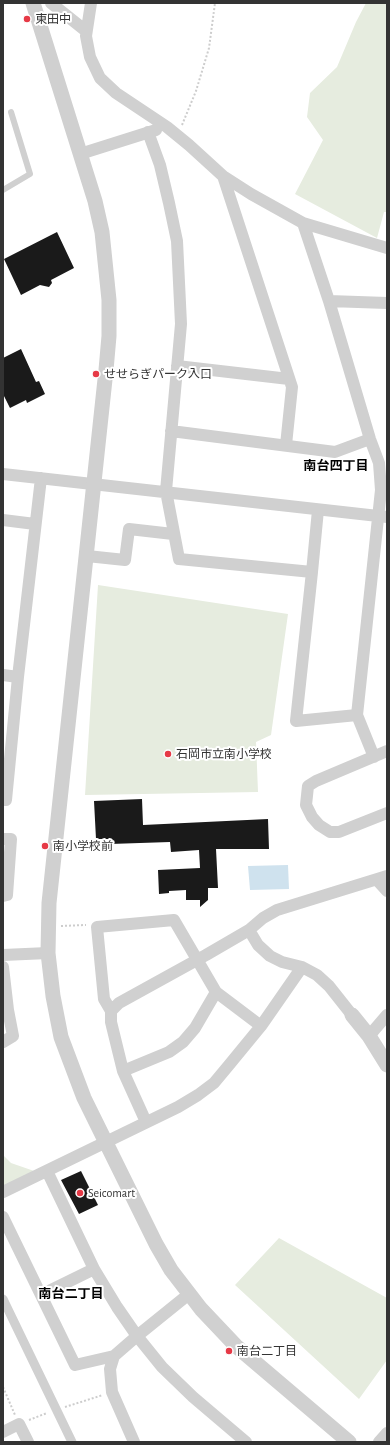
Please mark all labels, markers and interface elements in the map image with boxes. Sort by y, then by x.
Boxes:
place label: 東田中 [35,12,71,26]
marker: 東田中 [22,14,32,24]
place label: せせらぎパーク入口 [104,367,212,381]
marker: せせらぎパーク入口 [91,369,101,379]
district label: 南台四丁目 [304,458,368,474]
place label: 石岡市立南小学校 [176,747,272,761]
marker: 石岡市立南小学校 [163,749,173,759]
place label: 南小学校前 [53,839,113,853]
marker: 南小学校前 [40,841,50,851]
place label: Seicomart [88,1186,135,1200]
marker: Seicomart [75,1188,85,1198]
district label: 南台二丁目 [39,1286,103,1302]
place label: 南台二丁目 [237,1344,297,1358]
marker: 南台二丁目 [224,1346,234,1356]

